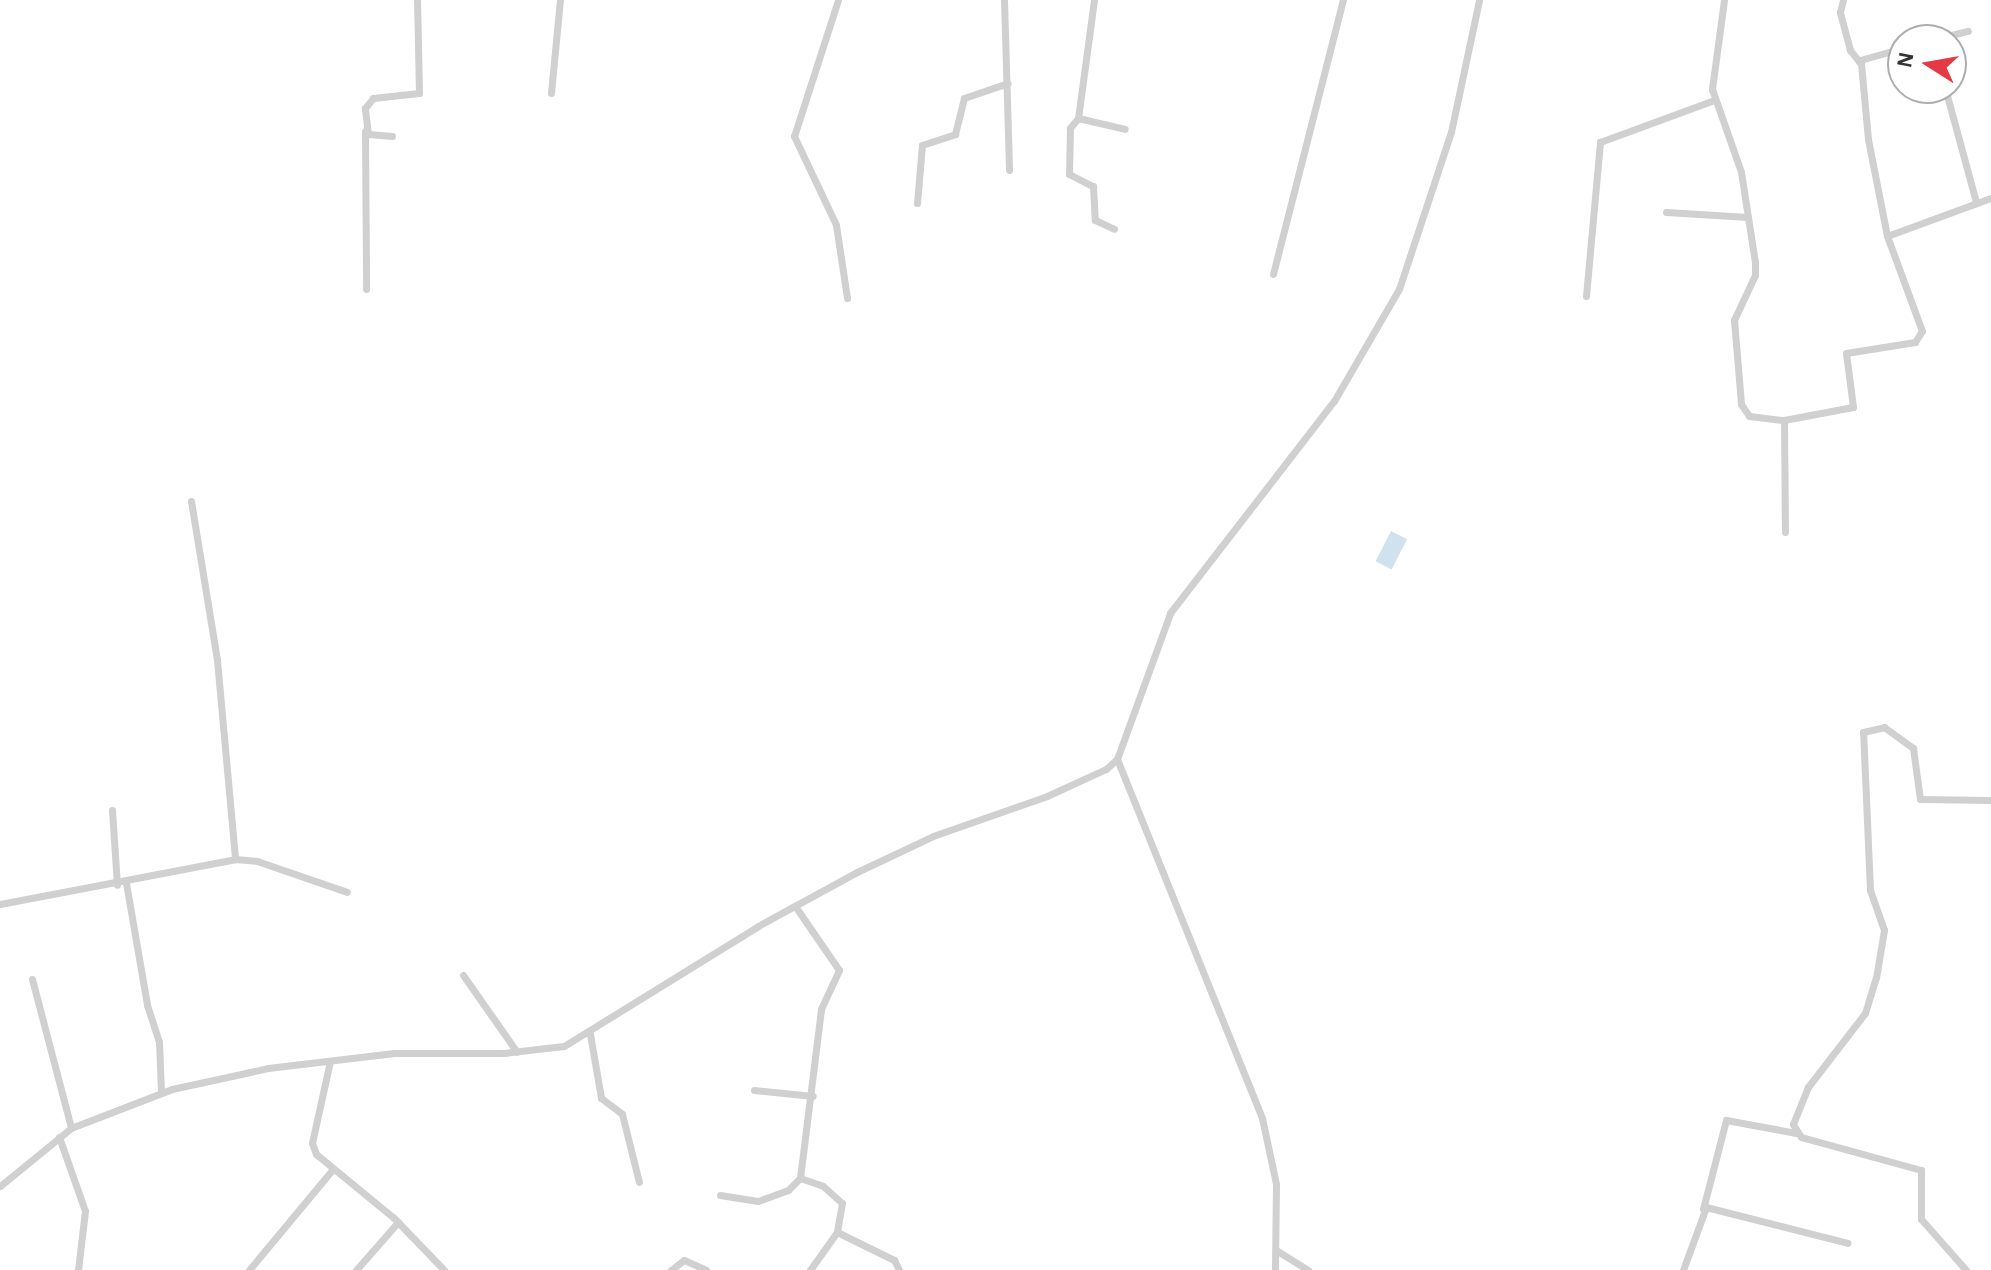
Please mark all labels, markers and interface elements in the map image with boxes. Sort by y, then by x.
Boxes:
north arrow [1887,24,1967,104]
text: N [1893,50,1918,69]

